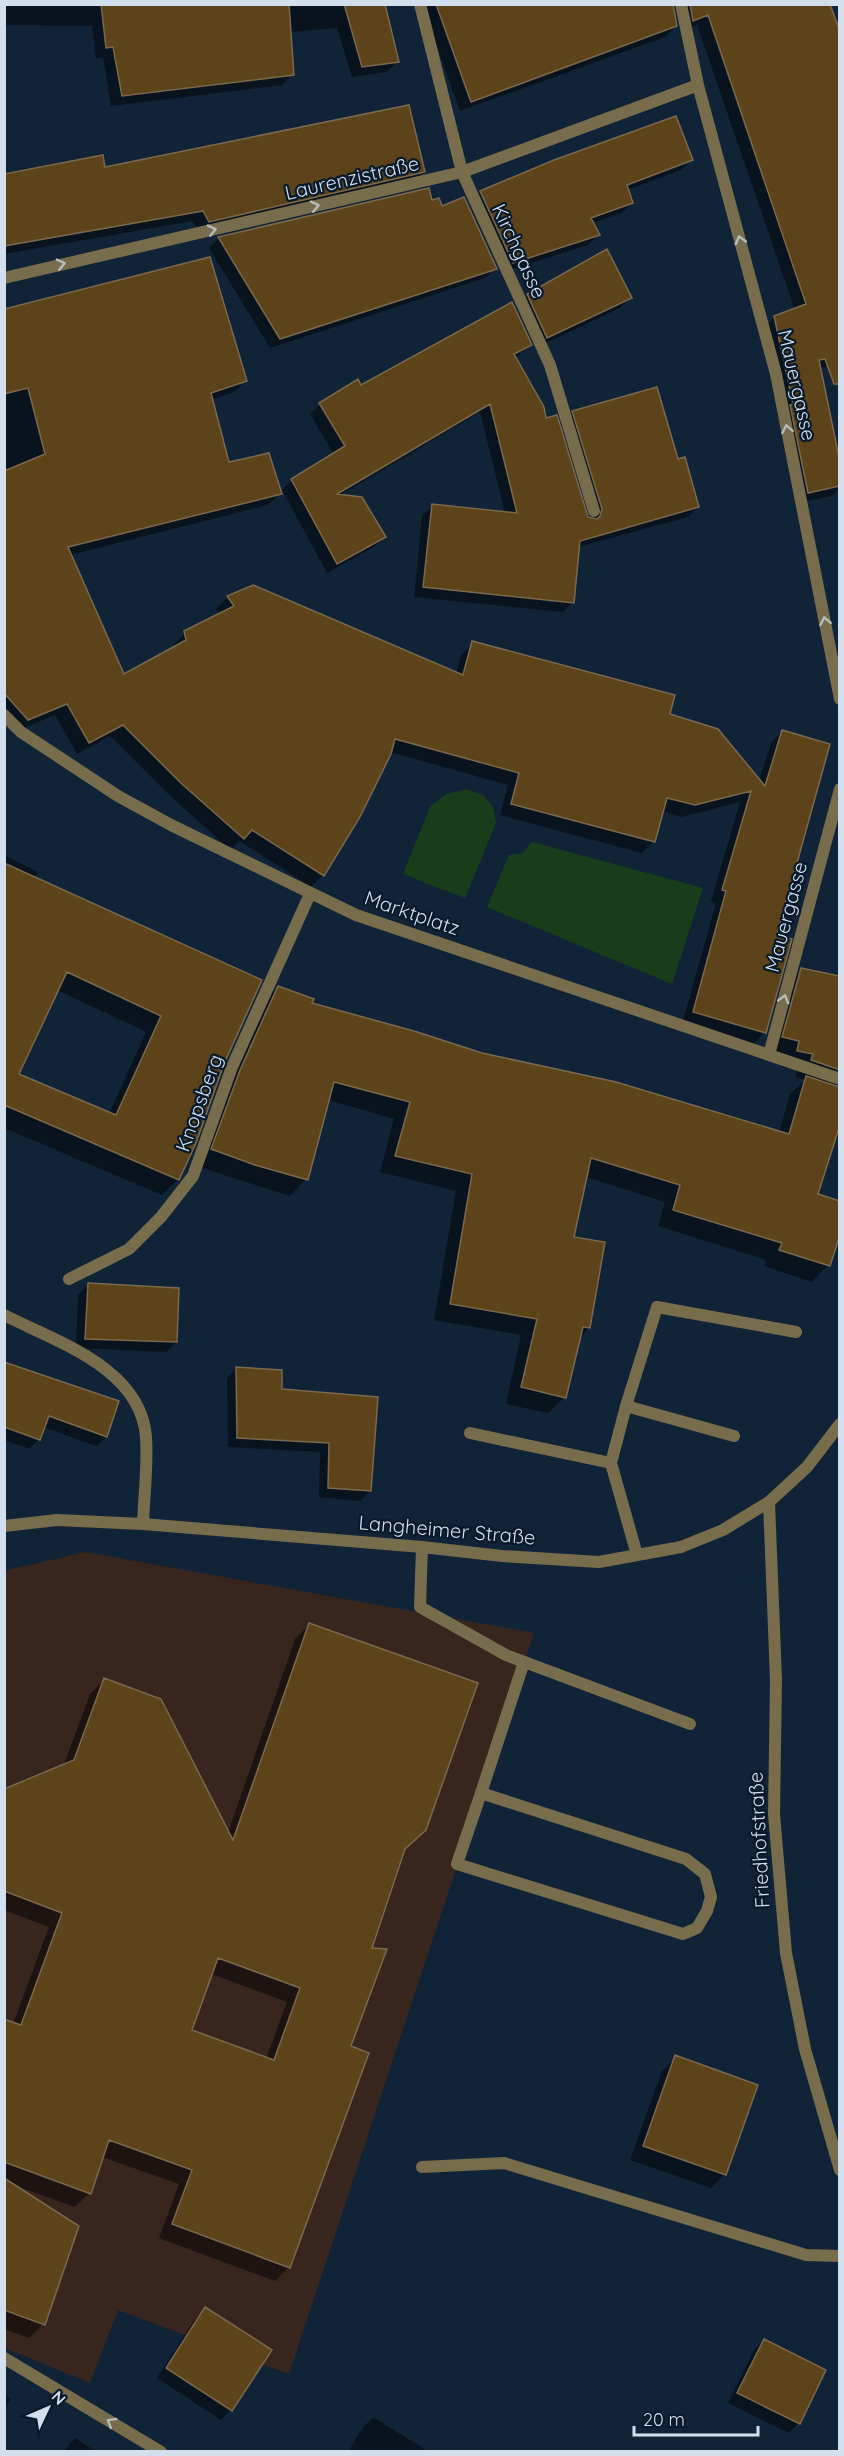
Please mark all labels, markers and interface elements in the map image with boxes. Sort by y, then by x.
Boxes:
street label: Laurenzistraße [282,150,421,205]
one-way arrow [310,200,320,213]
street label: Kirchgasse [487,200,552,302]
one-way arrow [207,224,217,237]
one-way arrow [735,235,747,246]
one-way arrow [56,259,66,272]
street label: Mauergasse [773,327,822,443]
one-way arrow [781,425,794,435]
one-way arrow [819,616,832,626]
street label: Mauergasse [759,859,812,975]
street label: Marktplatz [361,885,463,940]
one-way arrow [777,994,790,1004]
street label: Knopsberg [169,1051,228,1155]
street label: Langheimer Straße [358,1509,537,1550]
street label: Friedhofstraße [742,1771,775,1909]
north arrow [18,2378,78,2438]
text: N [48,2386,70,2409]
scale bar [634,2399,758,2437]
text: 20 m [643,2408,685,2431]
one-way arrow [107,2417,117,2429]

